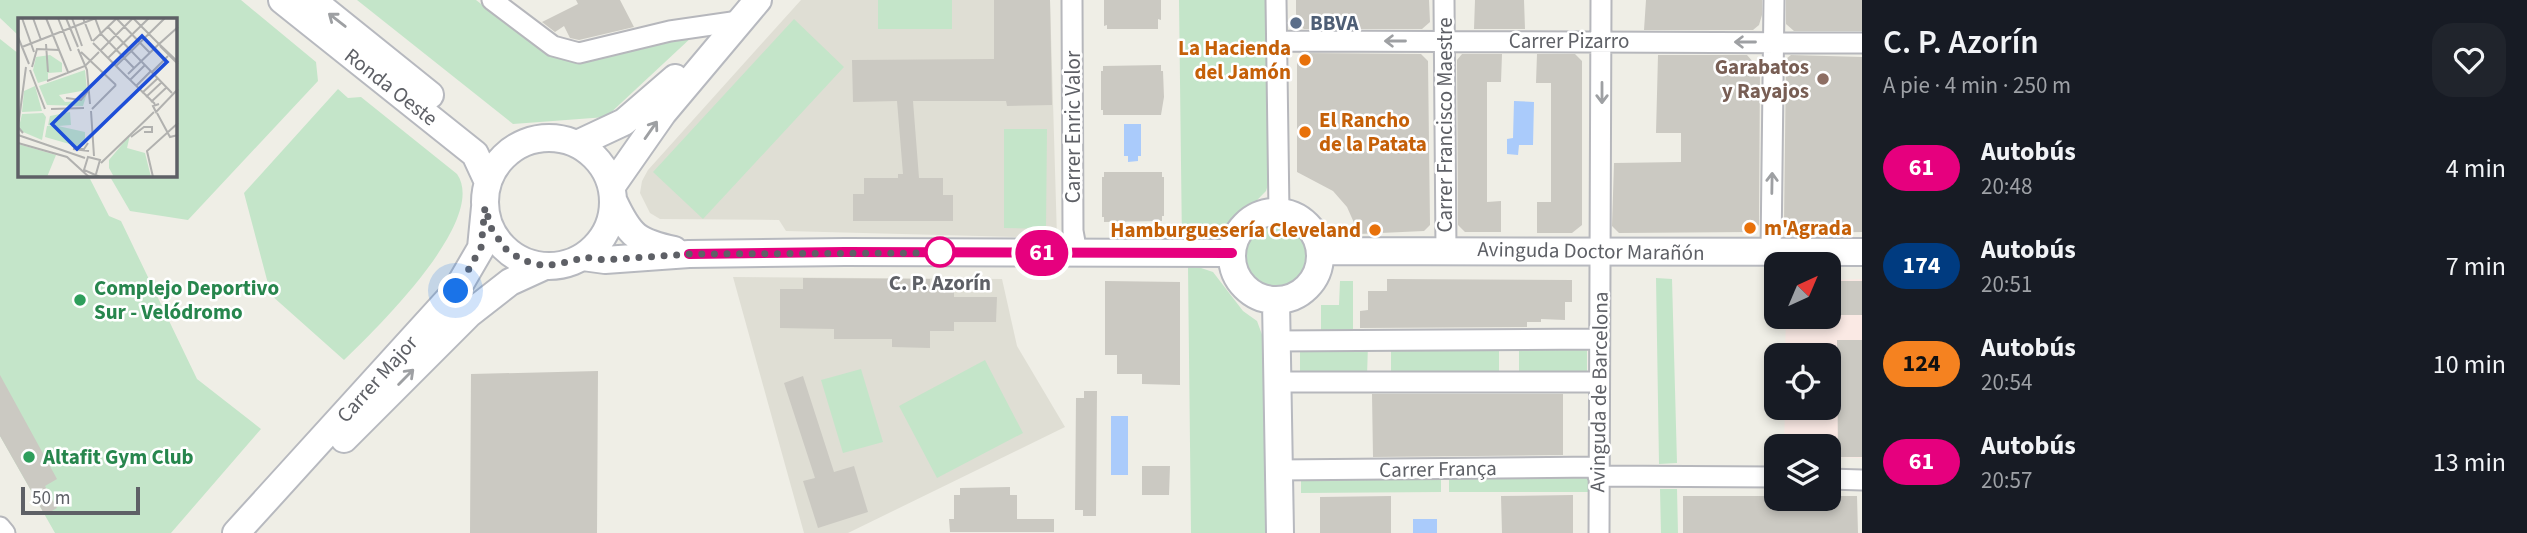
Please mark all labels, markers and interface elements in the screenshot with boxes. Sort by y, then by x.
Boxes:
place label: BBVA [1310,8,1359,38]
one-way arrow [329,12,347,27]
marker: BBVA [1288,15,1304,31]
street label: Carrer Francisco Maestre [1430,17,1460,233]
inset map [18,18,177,177]
text: C. P. Azorín [1883,19,2039,66]
button: heart [2432,23,2506,97]
street label: Carrer Pizarro [1509,26,1629,56]
place label: La Hacienda del Jamón [1178,33,1291,87]
one-way arrow [1384,34,1407,48]
one-way arrow [1734,35,1757,49]
street label: Ronda Oeste [338,41,444,133]
street label: Carrer Enric Valor [1058,50,1088,203]
marker: La Hacienda del Jamón [1297,52,1313,68]
place label: Garabatos y Rayajos [1715,52,1809,106]
text: A pie · 4 min · 250 m [1883,69,2071,102]
marker: Garabatos y Rayajos [1815,71,1831,87]
one-way arrow [1595,81,1608,104]
place label: El Rancho de la Patata [1319,105,1427,159]
one-way arrow [644,121,658,140]
marker: El Rancho de la Patata [1297,124,1313,140]
text: Autobús [1981,133,2076,170]
text: 61 [1909,150,1934,185]
text: 4 min [2446,150,2506,187]
text: 20:48 [1981,170,2032,203]
one-way arrow [1766,172,1779,195]
place label: m'Agrada [1764,213,1852,243]
place label: Hamburguesería Cleveland [1110,215,1361,245]
marker: m'Agrada [1742,220,1758,236]
marker: Hamburguesería Cleveland [1367,222,1383,238]
line badge: 61 [1010,230,1074,276]
text: Autobús [1981,231,2076,268]
street label: Avinguda Doctor Marañón [1477,234,1705,268]
text: 61 [1029,235,1055,270]
marker: C. P. Azorín [925,237,955,267]
text: 174 [1902,248,1941,283]
text: 7 min [2446,248,2506,285]
north arrow [1764,252,1841,329]
map controls [1764,252,1841,511]
place label: C. P. Azorín [889,268,991,298]
text: 20:51 [1981,268,2032,301]
place label: Complejo Deportivo Sur - Velódromo [94,273,279,327]
your location [438,273,473,308]
street label: Avinguda de Barcelona [1582,291,1616,493]
marker: Complejo Deportivo Sur - Velódromo [72,292,88,308]
street label: Carrer Major [330,328,425,429]
text: Autobús [1981,329,2076,366]
button: locate [1764,343,1841,420]
text: 124 [1902,346,1941,381]
text: 10 min [2433,346,2506,383]
text: 20:54 [1981,366,2032,399]
one-way arrow [397,369,414,386]
text: Autobús [1981,427,2076,464]
button: layers [1764,434,1841,511]
place label: Altafit Gym Club [42,442,194,472]
text: 61 [1909,444,1934,479]
text: 13 min [2433,444,2506,481]
marker: Altafit Gym Club [21,449,37,465]
street label: Carrer França [1379,453,1497,485]
text: 20:57 [1981,464,2032,497]
scale bar [21,484,140,516]
text: 50 m [32,485,70,512]

